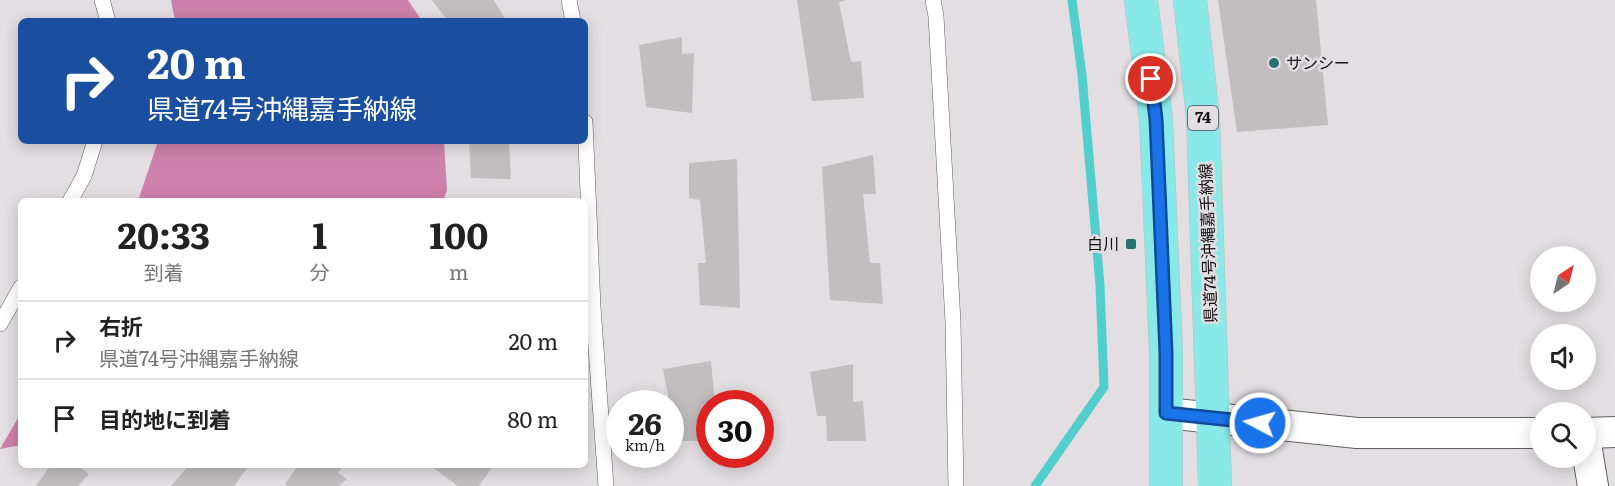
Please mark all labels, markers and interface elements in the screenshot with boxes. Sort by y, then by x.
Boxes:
text: 20 m [147,30,246,92]
icon: right [48,42,126,120]
place label: サンシー [1286,50,1350,74]
pin [1125,53,1176,104]
marker: サンシー [1267,56,1281,70]
icon: arrive [1134,62,1167,95]
text: 県道74号沖縄嘉手納線 [147,87,417,127]
road number: 74 [1188,106,1218,130]
street label: 県道74号沖縄嘉手納線 [1192,163,1222,323]
text: 20:33 [118,207,210,260]
text: 1 [312,207,327,260]
text: 100 [429,207,488,260]
place label: 白川 [1087,231,1119,255]
marker: 白川 [1124,237,1138,251]
north arrow [1530,246,1596,312]
map controls [1530,246,1596,468]
text: 到着 [144,256,184,286]
text: 分 [310,256,330,286]
text: m [449,256,469,286]
text: 右折 [99,309,143,342]
icon: right [48,324,81,357]
text: 20 m [508,324,558,357]
button: sound [1530,324,1596,390]
text: 県道74号沖縄嘉手納線 [99,342,299,372]
speed limit sign: 30 [696,390,774,468]
position arrow [1228,391,1292,455]
text: 26 [628,400,662,444]
icon: arrive [48,402,81,435]
text: 目的地に到着 [99,402,231,435]
text: 80 m [507,402,558,435]
button: search [1530,402,1596,468]
text: km/h [625,433,665,456]

